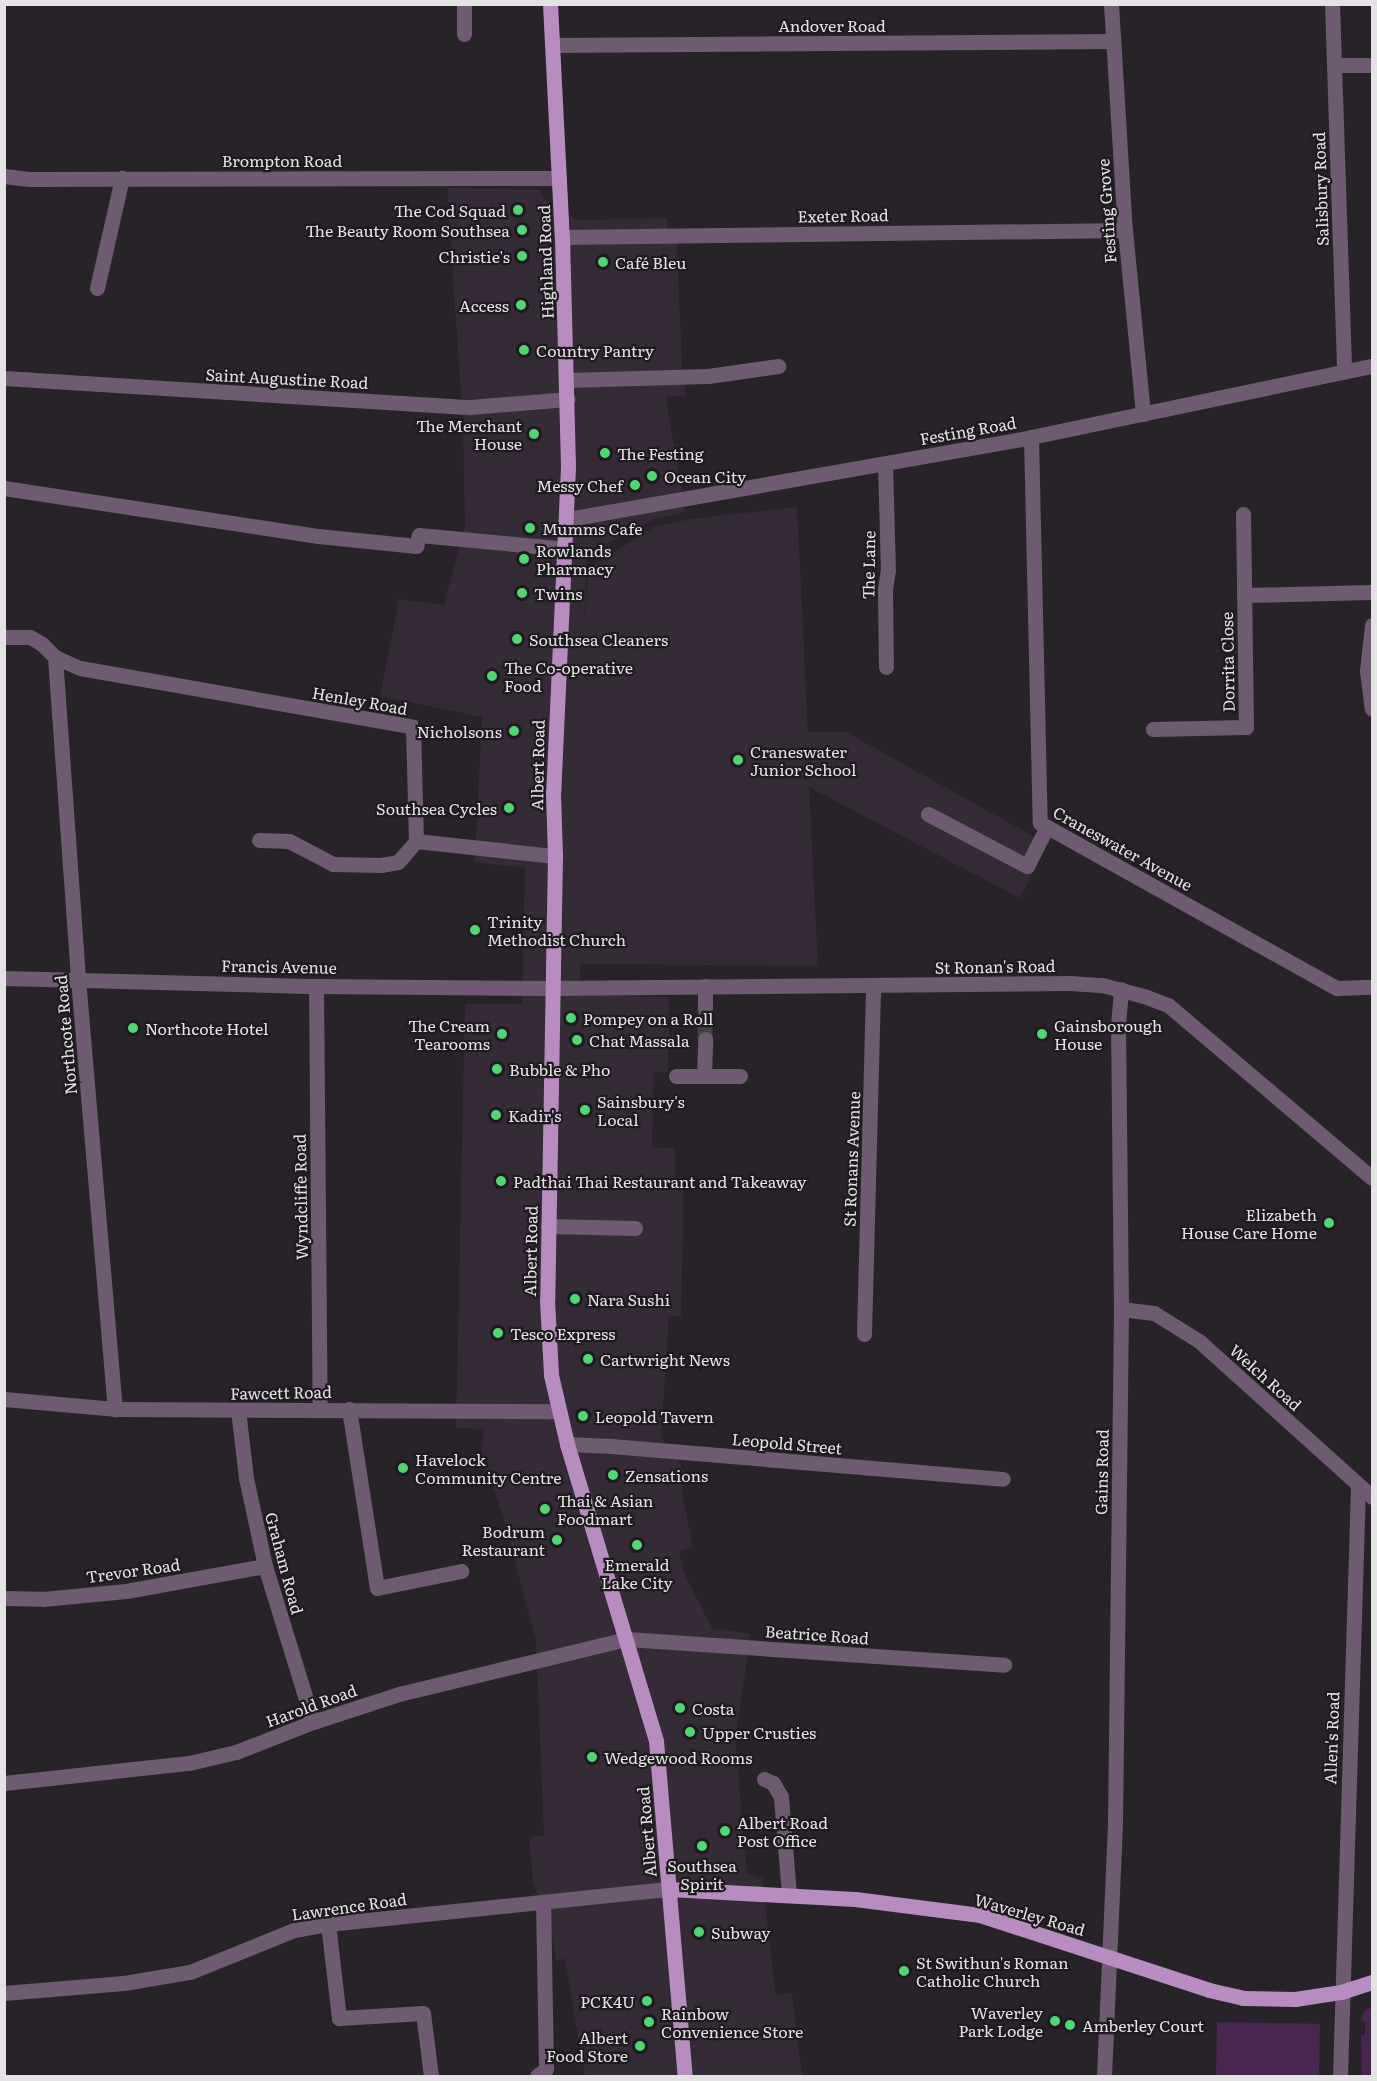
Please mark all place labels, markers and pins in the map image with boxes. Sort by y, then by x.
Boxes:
place label: The Cod Squad [394,200,506,220]
marker: The Cod Squad [511,203,525,217]
place label: The Beauty Room Southsea [305,220,510,240]
marker: The Beauty Room Southsea [515,223,529,237]
place label: Christie's [438,246,510,266]
marker: Christie's [515,249,529,263]
place label: Café Bleu [615,252,686,272]
marker: Café Bleu [596,255,610,269]
place label: Access [459,295,509,315]
marker: Access [514,298,528,312]
place label: Country Pantry [536,340,654,360]
marker: Country Pantry [517,343,531,357]
place label: The Merchant House [416,415,522,453]
marker: The Merchant House [527,427,541,441]
place label: The Festing [617,443,704,463]
marker: The Festing [598,446,612,460]
place label: Ocean City [664,466,746,486]
marker: Ocean City [645,469,659,483]
place label: Messy Chef [536,475,623,495]
marker: Messy Chef [628,478,642,492]
place label: Mumms Cafe [542,518,643,538]
marker: Mumms Cafe [523,521,537,535]
place label: Rowlands Pharmacy [536,540,614,578]
marker: Rowlands Pharmacy [517,552,531,566]
place label: Twins [534,583,583,603]
marker: Twins [515,586,529,600]
place label: Southsea Cleaners [529,629,668,649]
marker: Southsea Cleaners [510,632,524,646]
place label: The Co-operative Food [504,657,633,695]
marker: The Co-operative Food [485,669,499,683]
place label: Nicholsons [417,721,502,741]
marker: Nicholsons [507,724,521,738]
place label: Craneswater Junior School [750,741,856,779]
marker: Craneswater Junior School [731,753,745,767]
place label: Southsea Cycles [376,798,497,818]
marker: Southsea Cycles [502,801,516,815]
place label: Trinity Methodist Church [487,911,626,949]
marker: Trinity Methodist Church [468,923,482,937]
place label: Pompey on a Roll [583,1008,713,1028]
marker: Pompey on a Roll [564,1011,578,1025]
place label: The Cream Tearooms [408,1015,490,1053]
place label: Gainsborough House [1054,1015,1162,1053]
place label: Northcote Hotel [145,1018,268,1038]
marker: Northcote Hotel [126,1021,140,1035]
marker: The Cream Tearooms [495,1027,509,1041]
marker: Gainsborough House [1035,1027,1049,1041]
place label: Chat Massala [589,1030,690,1050]
marker: Chat Massala [570,1033,584,1047]
place label: Bubble & Pho [509,1059,610,1079]
marker: Bubble & Pho [490,1062,504,1076]
place label: Sainsbury's Local [597,1091,685,1129]
marker: Sainsbury's Local [578,1103,592,1117]
place label: Kadir's [508,1105,562,1125]
marker: Kadir's [489,1108,503,1122]
place label: Padthai Thai Restaurant and Takeaway [513,1171,806,1191]
marker: Padthai Thai Restaurant and Takeaway [494,1174,508,1188]
place label: Elizabeth House Care Home [1181,1204,1317,1242]
marker: Elizabeth House Care Home [1322,1216,1336,1230]
place label: Nara Sushi [587,1289,670,1309]
marker: Nara Sushi [568,1292,582,1306]
place label: Tesco Express [510,1323,615,1343]
marker: Tesco Express [491,1326,505,1340]
place label: Cartwright News [600,1349,730,1369]
marker: Cartwright News [581,1352,595,1366]
place label: Leopold Tavern [595,1406,714,1426]
marker: Leopold Tavern [576,1409,590,1423]
place label: Havelock Community Centre [415,1449,562,1487]
marker: Havelock Community Centre [396,1461,410,1475]
place label: Zensations [625,1465,708,1485]
marker: Zensations [606,1468,620,1482]
place label: Thai & Asian Foodmart [557,1490,653,1528]
marker: Thai & Asian Foodmart [538,1502,552,1516]
place label: Bodrum Restaurant [461,1521,545,1559]
marker: Bodrum Restaurant [550,1533,564,1547]
marker: Emerald Lake City [630,1538,644,1552]
place label: Emerald Lake City [601,1554,673,1592]
place label: Costa [692,1698,734,1718]
marker: Costa [673,1701,687,1715]
place label: Upper Crusties [702,1722,816,1742]
marker: Upper Crusties [683,1725,697,1739]
place label: Wedgewood Rooms [604,1747,752,1767]
marker: Wedgewood Rooms [585,1750,599,1764]
place label: Albert Road Post Office [737,1812,828,1850]
marker: Albert Road Post Office [718,1824,732,1838]
marker: Southsea Spirit [695,1839,709,1853]
place label: Southsea Spirit [667,1855,737,1893]
place label: Subway [711,1922,770,1942]
marker: Subway [692,1925,706,1939]
place label: St Swithun's Roman Catholic Church [916,1952,1068,1990]
marker: St Swithun's Roman Catholic Church [897,1964,911,1978]
place label: PCK4U [580,1991,635,2011]
marker: PCK4U [640,1994,654,2008]
place label: Waverley Park Lodge [958,2002,1043,2040]
place label: Rainbow Convenience Store [661,2003,803,2041]
marker: Waverley Park Lodge [1048,2014,1062,2028]
marker: Rainbow Convenience Store [642,2015,656,2029]
place label: Amberley Court [1082,2015,1204,2035]
marker: Amberley Court [1063,2018,1077,2032]
place label: Albert Food Store [546,2027,628,2065]
marker: Albert Food Store [633,2039,647,2053]

